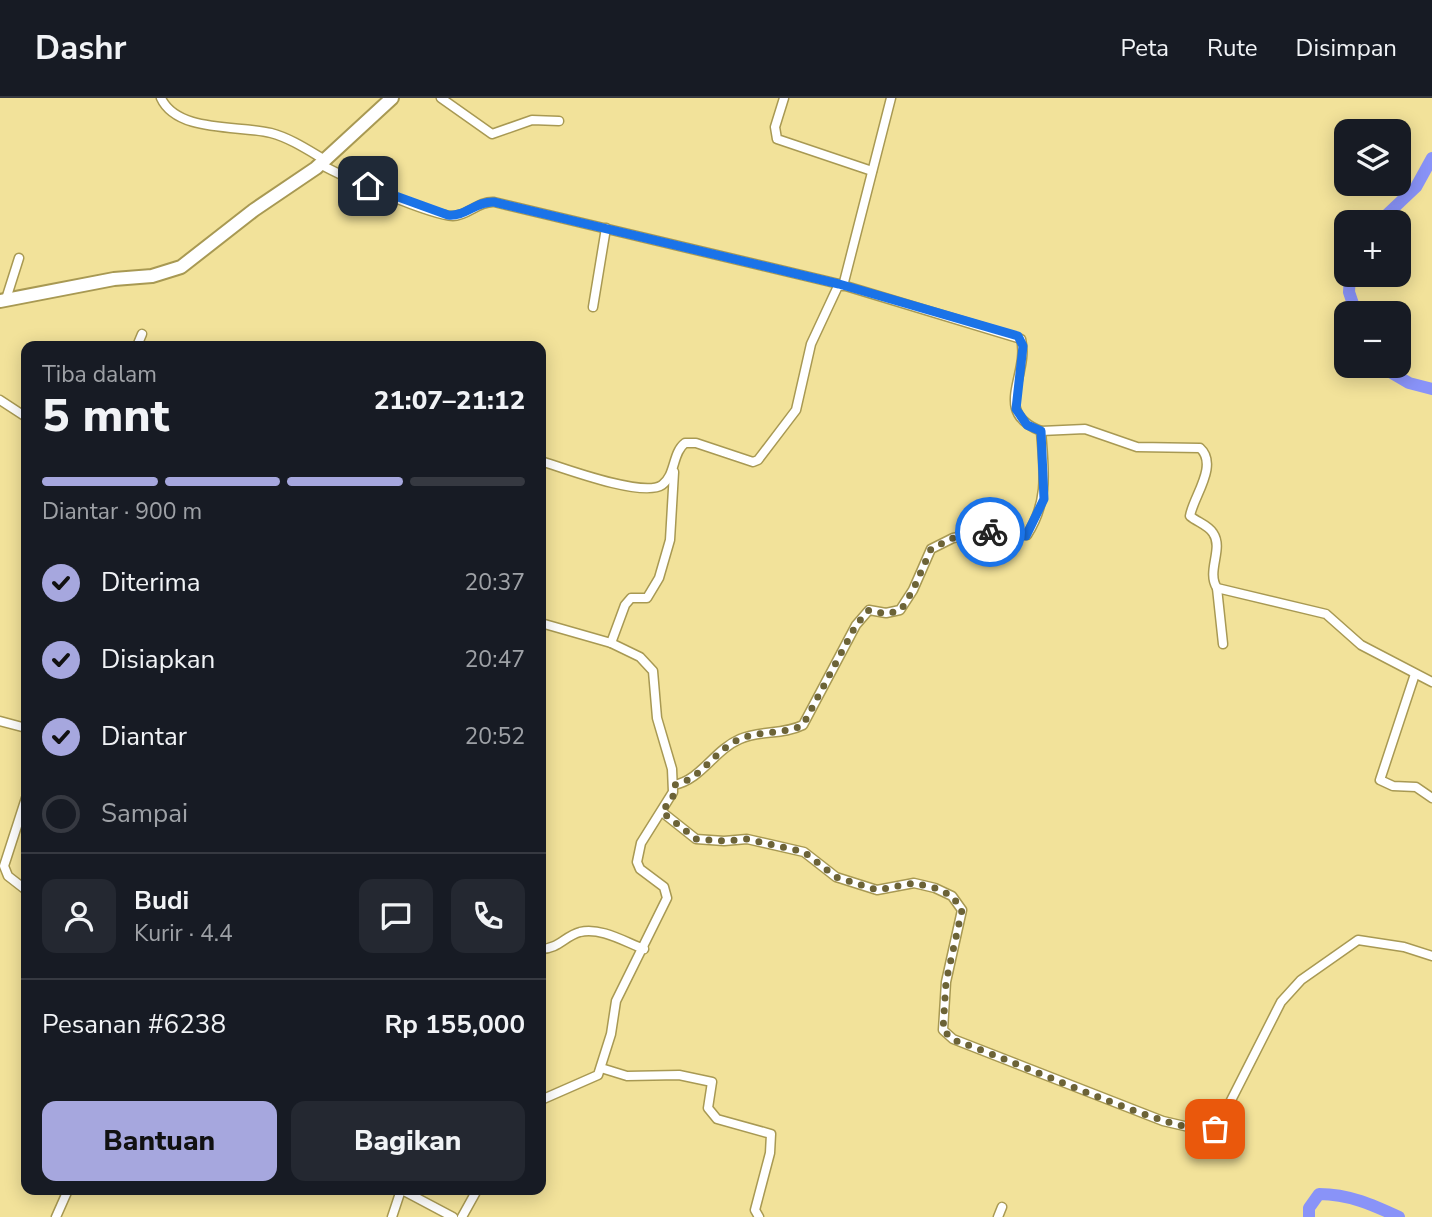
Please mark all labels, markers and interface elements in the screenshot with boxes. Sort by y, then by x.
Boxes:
text: Dashr [35,26,127,71]
text: Peta [1120,32,1169,64]
text: Rute [1207,32,1258,64]
text: Disimpan [1296,32,1397,64]
map controls [1334,119,1411,378]
button: layers [1334,119,1411,196]
pin [338,156,398,216]
icon: home [349,167,387,205]
button: + [1334,210,1411,287]
button: − [1334,301,1411,378]
text: Tiba dalam [42,359,157,390]
text: 21:07–21:12 [374,383,525,418]
text: 5 mnt [42,384,169,447]
text: Diantar · 900 m [42,496,202,527]
courier [955,497,1025,567]
icon: bike [971,513,1009,551]
icon: check [42,564,80,602]
text: Diterima [101,565,201,600]
text: 20:37 [465,567,525,598]
icon: check [42,641,80,679]
text: Disiapkan [101,642,215,677]
text: 20:47 [465,644,525,675]
icon: check [42,718,80,756]
text: Diantar [101,719,187,754]
text: 20:52 [465,721,525,752]
text: Sampai [101,796,188,831]
button: person [42,879,116,953]
button: chat [359,879,433,953]
button: phone [451,879,525,953]
text: Budi [134,883,189,918]
text: Kurir · 4.4 [134,918,233,949]
text: Pesanan #6238 [42,1007,226,1042]
text: Rp 155,000 [384,1007,525,1042]
pin [1185,1099,1245,1159]
button: Bantuan [42,1101,277,1181]
button: Bagikan [291,1101,525,1181]
icon: bag [1196,1110,1234,1148]

